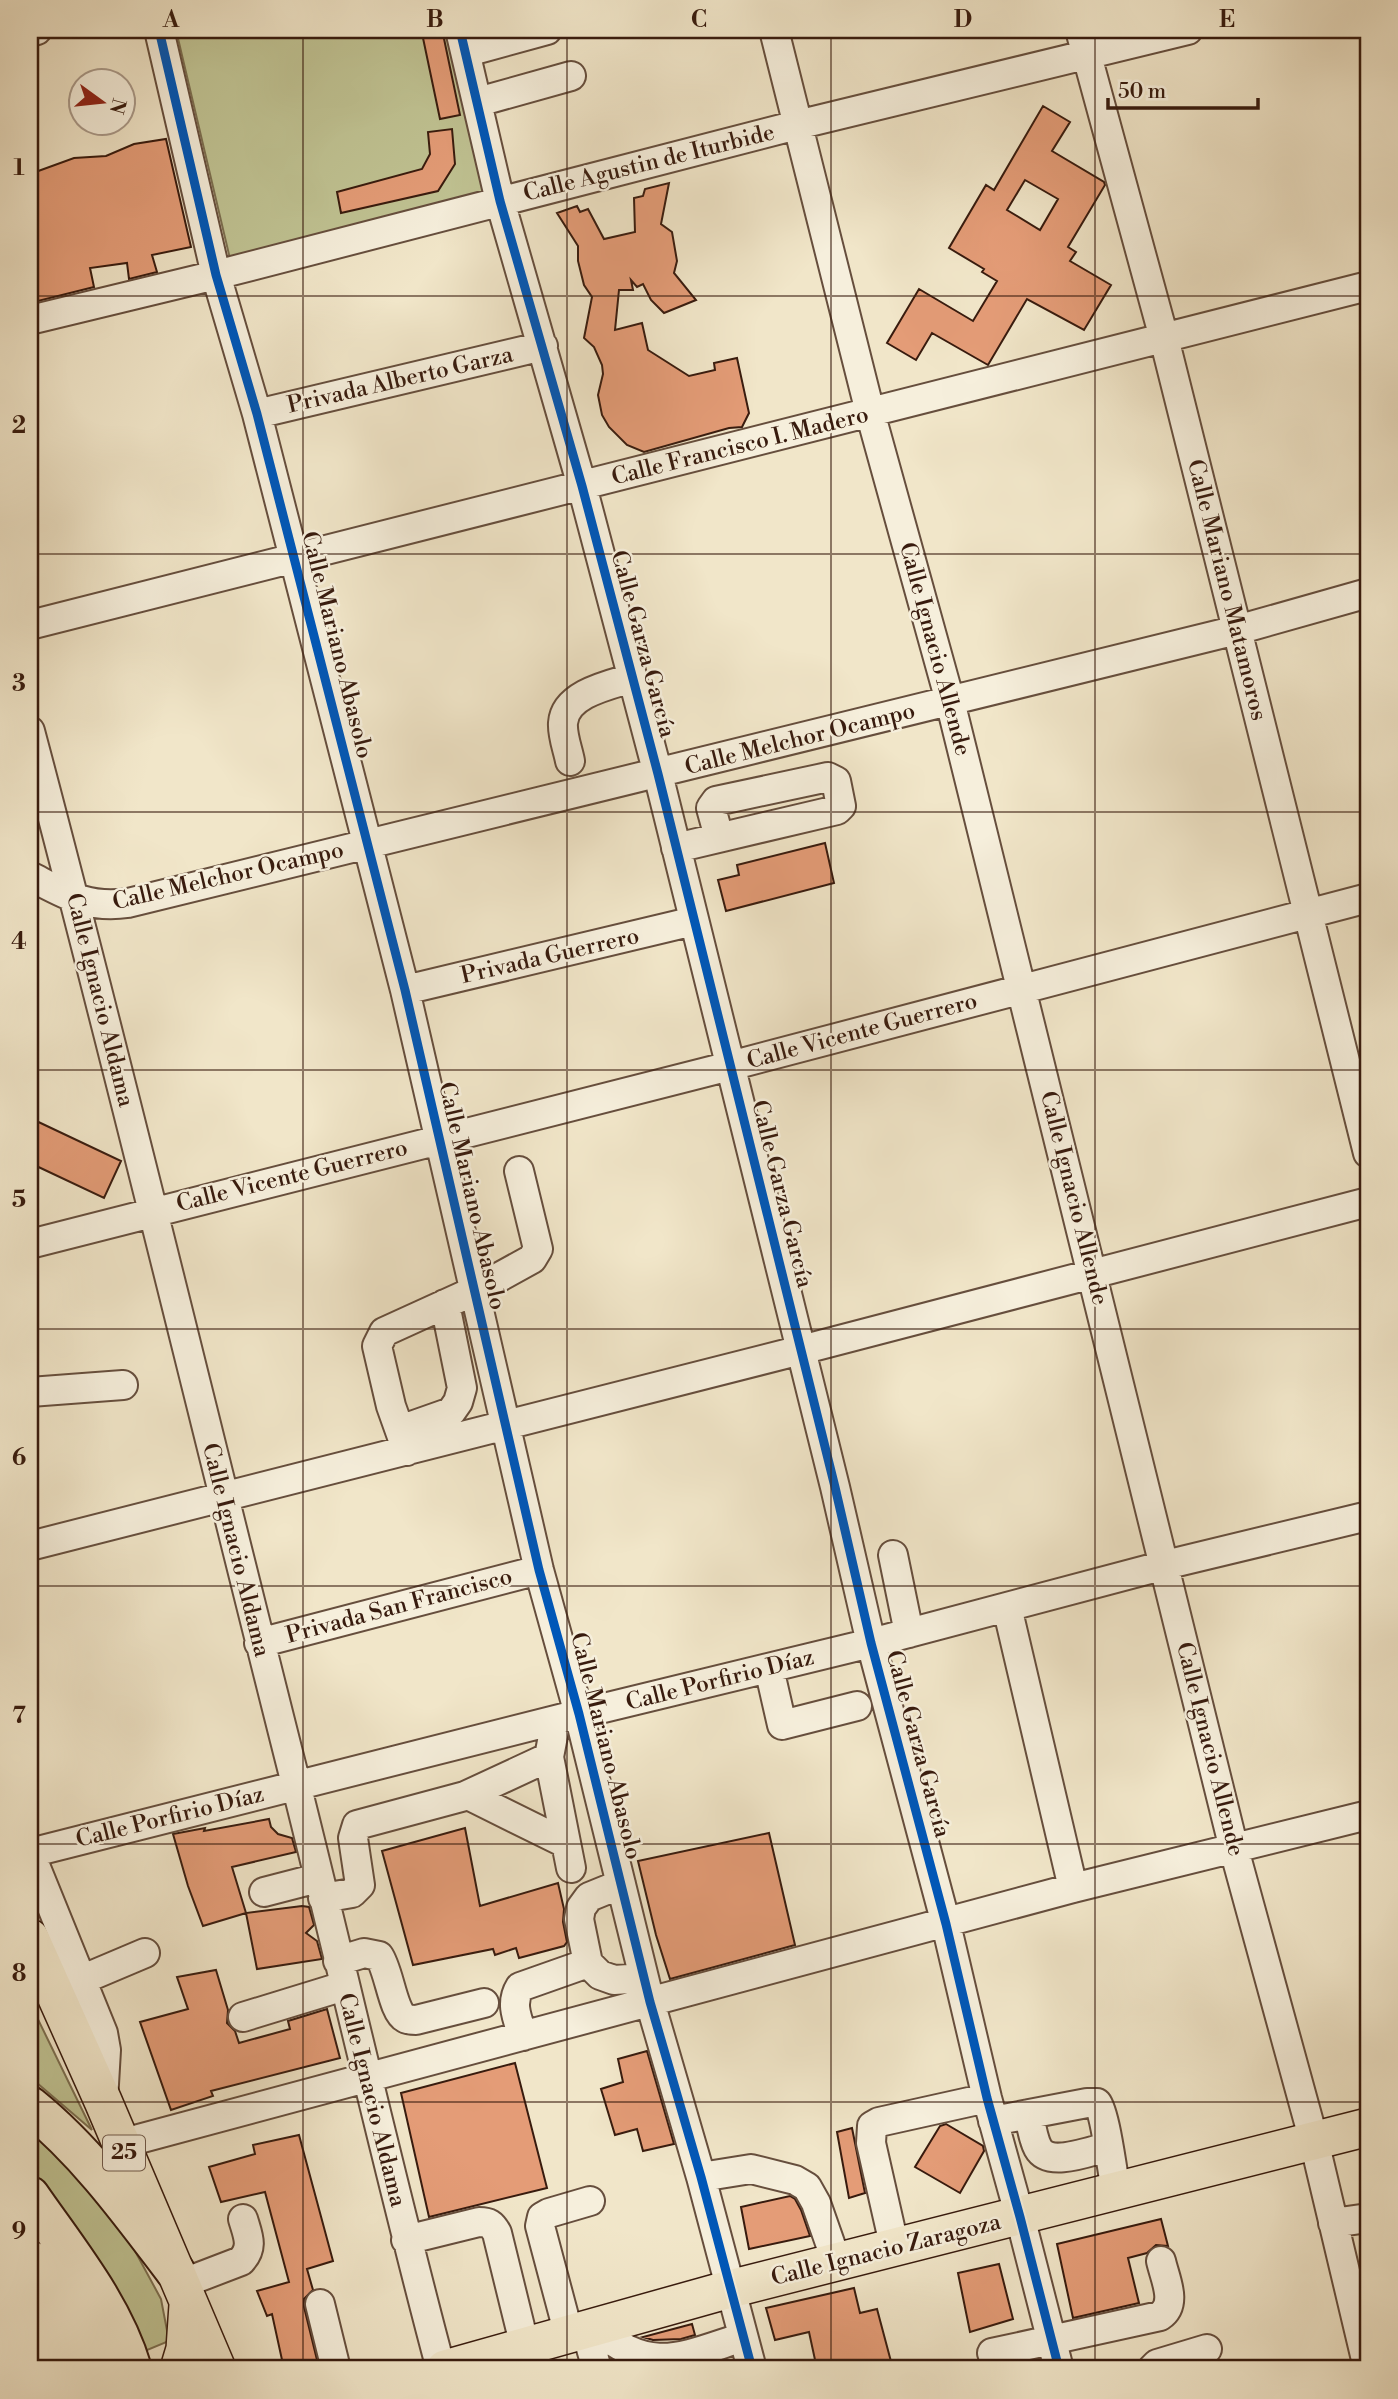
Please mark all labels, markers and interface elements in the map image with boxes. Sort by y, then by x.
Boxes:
text: A [162,6,180,34]
text: B [426,6,444,34]
text: C [691,6,707,34]
text: D [954,6,972,34]
text: E [1219,6,1235,34]
north arrow [66,66,136,136]
scale bar [1108,66,1258,110]
text: 50 m [1118,79,1166,105]
text: N [104,96,131,117]
street label: Calle Agustin de Iturbide [521,118,777,208]
text: 1 [13,154,25,182]
street label: Privada Alberto Garza [284,340,516,420]
street label: Calle Francisco I. Madero [609,400,871,492]
text: 2 [12,412,26,440]
street label: Calle Mariano Matamoros [1181,456,1273,724]
street label: Calle Mariano Abasolo [295,528,379,762]
street label: Calle Ignacio Allende [893,539,977,759]
street label: Calle Garza García [605,547,682,741]
text: 3 [12,670,26,698]
street label: Calle Melchor Ocampo [682,697,918,781]
street label: Calle Melchor Ocampo [110,836,346,916]
street label: Calle Ignacio Aldama [60,890,140,1110]
street label: Privada Guerrero [458,922,642,990]
text: 4 [11,928,27,956]
street label: Calle Vicente Guerrero [744,987,980,1075]
street label: Calle Mariano Abasolo [432,1079,512,1313]
street label: Calle Ignacio Allende [1034,1088,1114,1308]
street label: Calle Garza García [745,1097,819,1291]
street label: Calle Vicente Guerrero [173,1134,411,1218]
text: 5 [12,1186,26,1214]
street label: Calle Ignacio Aldama [196,1440,276,1660]
text: 6 [12,1444,26,1472]
street label: Privada San Francisco [283,1562,515,1650]
street label: Calle Mariano Abasolo [564,1629,648,1863]
street label: Calle Ignacio Allende [1170,1639,1250,1859]
street label: Calle Porfirio Díaz [623,1643,817,1717]
street label: Calle Garza García [880,1647,957,1841]
text: 7 [12,1702,26,1730]
street label: Calle Porfirio Díaz [73,1780,267,1854]
text: 8 [12,1960,26,1988]
street label: Calle Ignacio Aldama [332,1990,412,2210]
road number: 25 [103,2136,145,2170]
street label: Calle Ignacio Zaragoza [768,2208,1004,2292]
text: 9 [12,2218,26,2246]

